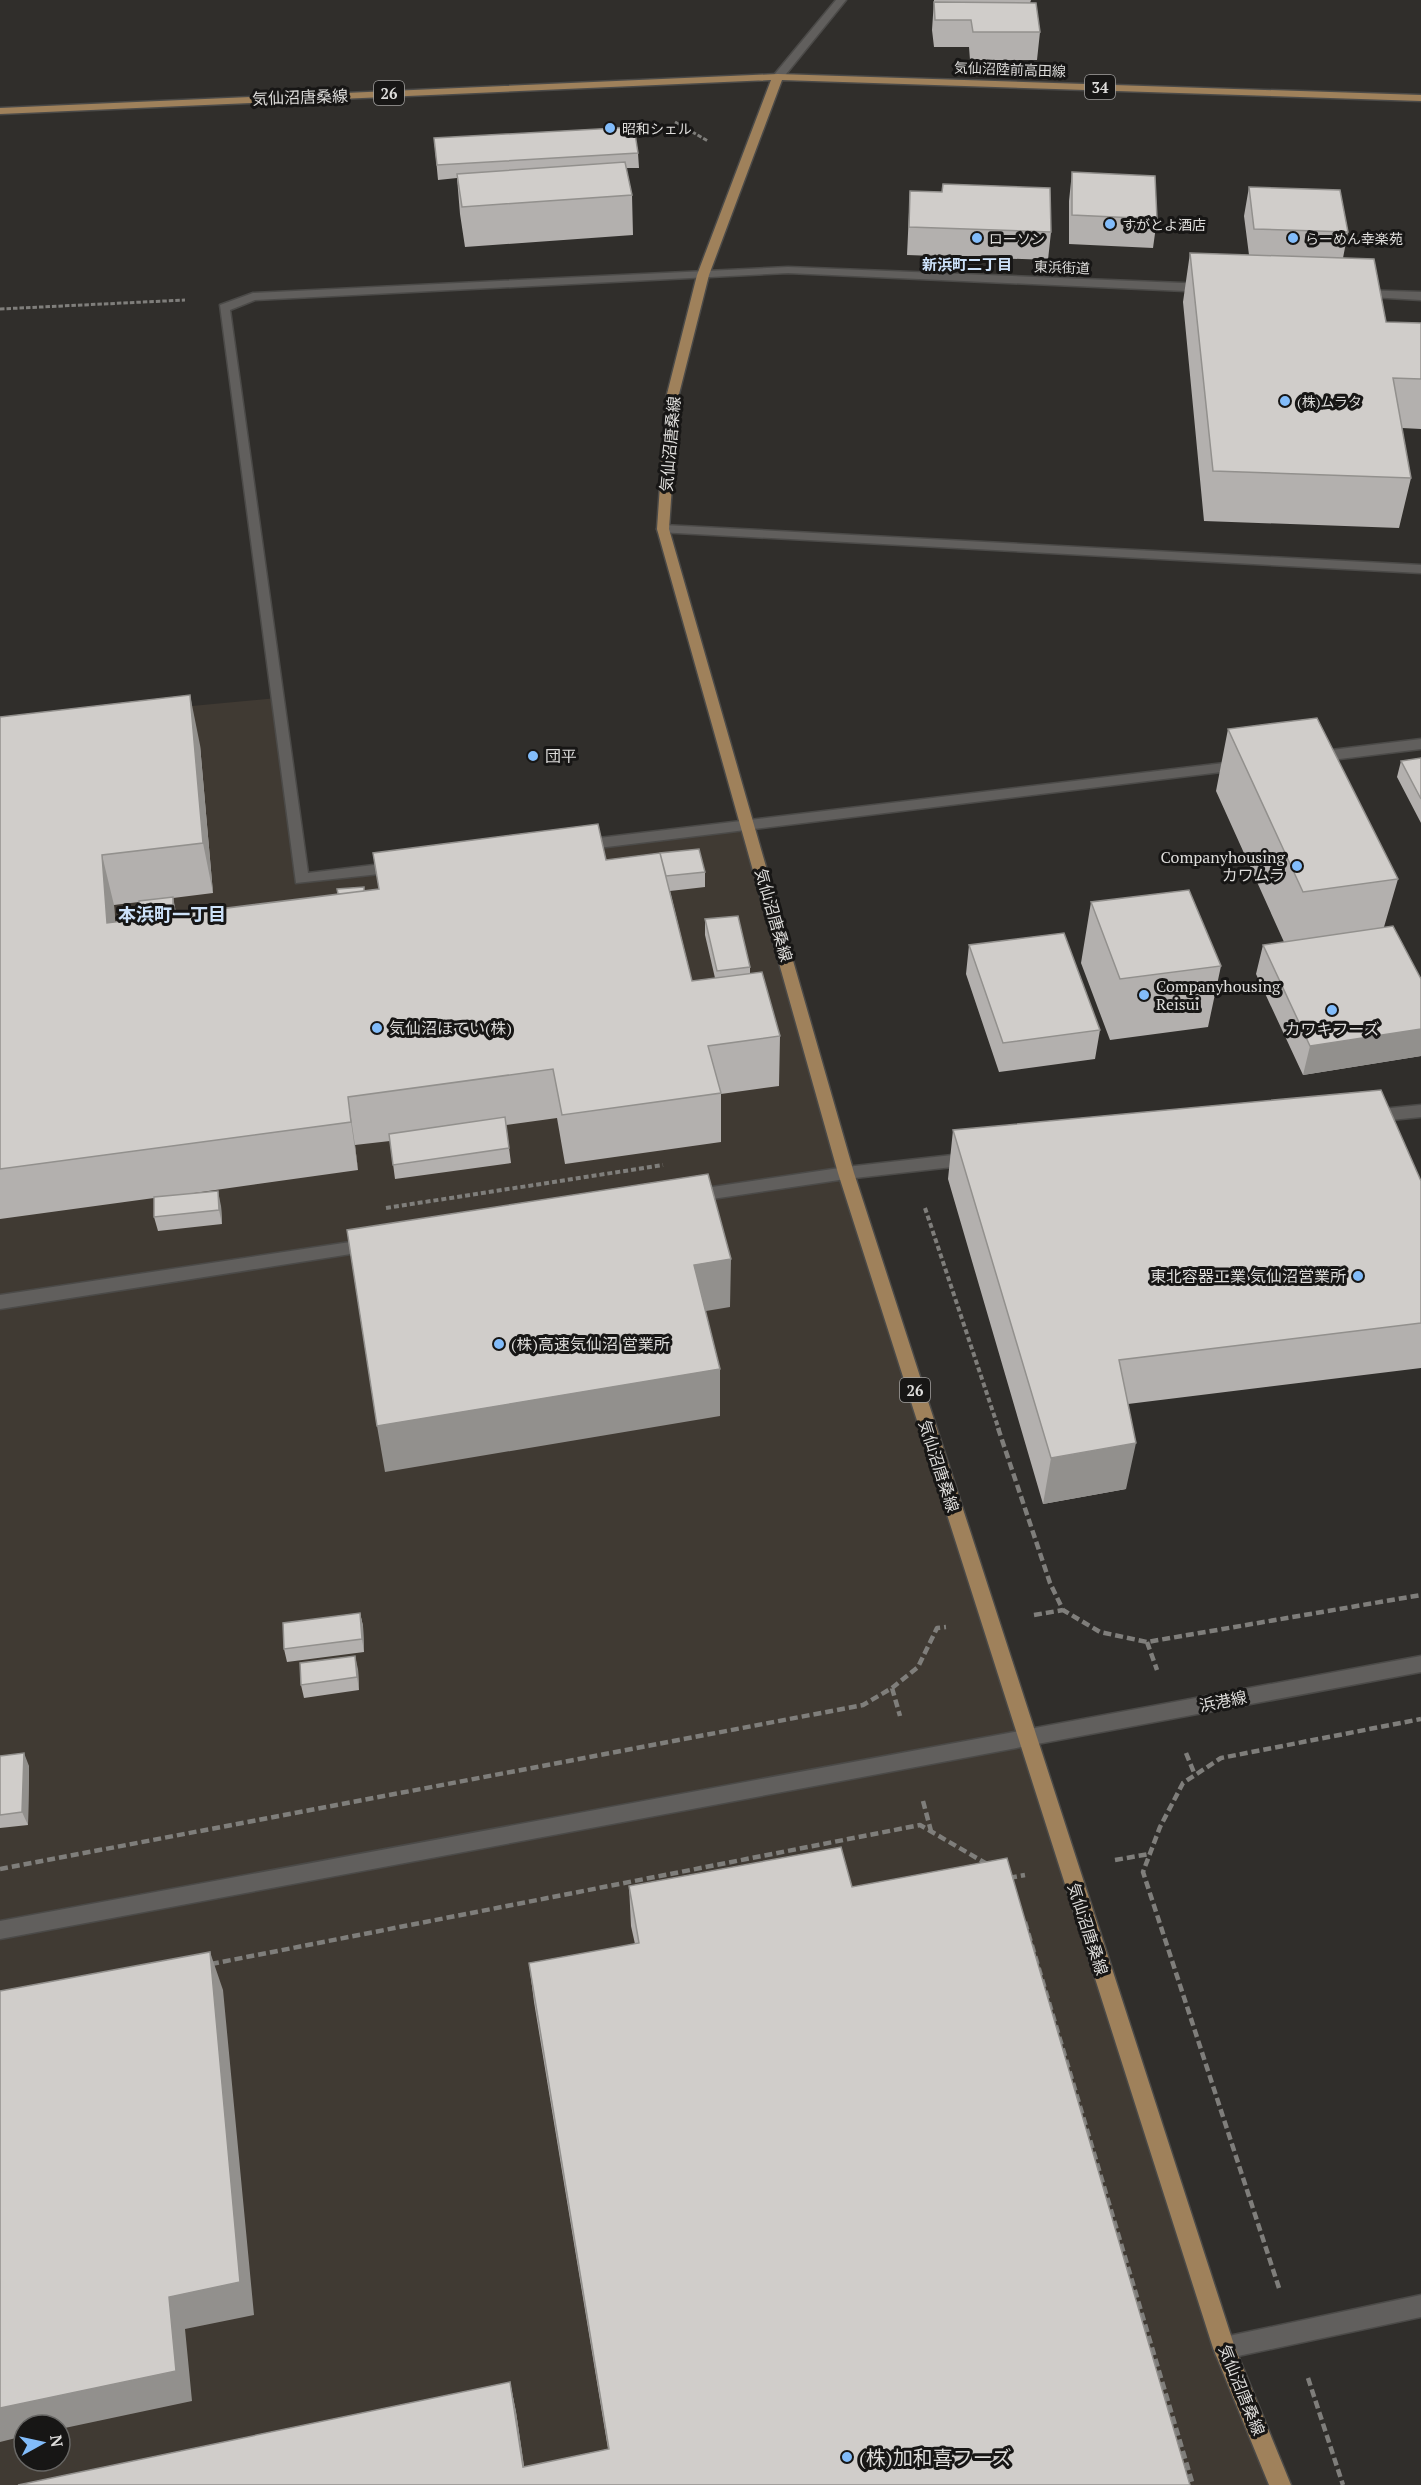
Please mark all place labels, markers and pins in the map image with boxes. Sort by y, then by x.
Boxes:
place label: 昭和シェル [622,119,692,138]
marker: 昭和シェル [603,121,617,135]
place label: すがとよ酒店 [1122,215,1206,234]
marker: すがとよ酒店 [1103,217,1117,231]
place label: ローソン [989,229,1045,248]
place label: らーめん幸楽苑 [1305,229,1403,248]
marker: ローソン [970,231,984,245]
marker: らーめん幸楽苑 [1286,231,1300,245]
place label: (株)ムラタ [1297,392,1362,411]
marker: (株)ムラタ [1278,394,1292,408]
place label: 団平 [545,745,577,767]
marker: 団平 [526,749,540,763]
place label: Companyhousing カワムラ [1161,846,1286,886]
marker: Companyhousing カワムラ [1290,859,1304,873]
place label: Companyhousing Reisui [1156,975,1281,1015]
marker: Companyhousing Reisui [1137,988,1151,1002]
marker: カワキフーズ [1325,1003,1339,1017]
place label: 気仙沼ほてい(株) [389,1017,512,1039]
place label: カワキフーズ [1284,1018,1380,1040]
marker: 気仙沼ほてい(株) [370,1021,384,1035]
place label: 東北容器工業 気仙沼営業所 [1150,1265,1346,1287]
marker: 東北容器工業 気仙沼営業所 [1351,1269,1365,1283]
place label: (株)高速気仙沼 営業所 [511,1333,670,1355]
marker: (株)高速気仙沼 営業所 [492,1337,506,1351]
place label: (株)加和喜フーズ [859,2444,1012,2471]
marker: (株)加和喜フーズ [840,2450,854,2464]

